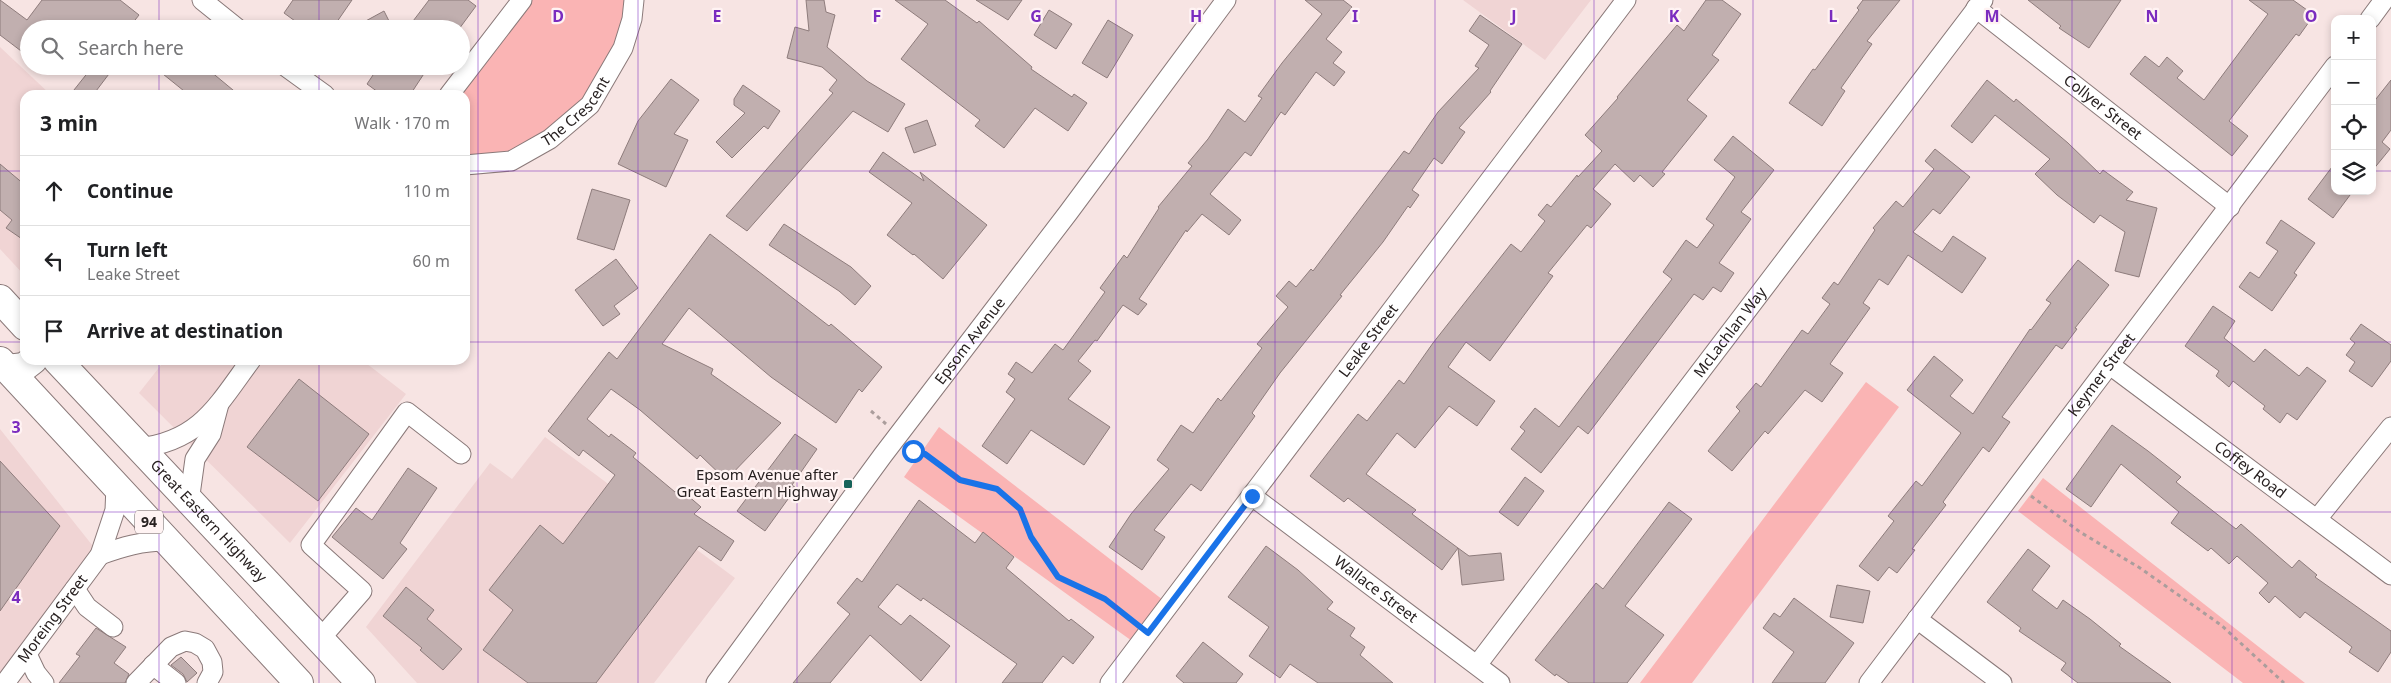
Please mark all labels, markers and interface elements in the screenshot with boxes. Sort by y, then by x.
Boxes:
text: D [552,5,564,27]
text: E [713,5,722,27]
text: F [873,5,881,27]
text: G [1030,5,1042,27]
text: H [1190,5,1202,27]
text: I [1352,5,1358,27]
text: J [1509,5,1517,27]
text: K [1669,5,1680,27]
text: L [1829,5,1838,27]
text: M [1984,5,2000,27]
text: N [2145,5,2159,27]
text: O [2305,5,2317,27]
map controls [2331,15,2376,195]
button: + [2331,15,2376,60]
search box [20,20,470,75]
icon: search [38,34,66,62]
text: Search here [78,35,184,61]
button: − [2331,60,2376,105]
street label: Collyer Street [2060,69,2147,144]
street label: The Crescent [538,72,614,151]
button: locate [2331,105,2376,150]
text: 3 min [40,109,98,137]
text: Walk · 170 m [355,112,450,134]
button: layers [2331,150,2376,195]
icon: ahead [40,177,68,205]
text: Continue [87,178,173,204]
text: 110 m [403,180,450,202]
text: Turn left [87,237,168,263]
icon: left [40,247,68,275]
text: 60 m [413,250,450,272]
text: Leake Street [87,263,180,285]
street label: McLachlan Way [1688,282,1770,381]
street label: Epsom Avenue [930,293,1009,388]
street label: Leake Street [1334,299,1402,381]
icon: arrive [40,317,68,345]
text: Arrive at destination [87,318,283,344]
street label: Keymer Street [2063,328,2139,420]
text: 3 [11,416,21,438]
street label: Coffey Road [2211,436,2291,502]
route start [902,440,925,463]
street label: Great Eastern Highway [147,455,272,586]
place label: Epsom Avenue after Great Eastern Highway [676,464,838,501]
marker: Epsom Avenue after Great Eastern Highway [842,478,854,490]
route end [1241,485,1264,508]
road number: 94 [135,511,163,534]
street label: Wallace Street [1331,551,1423,627]
street label: Moreing Street [12,569,92,666]
text: 4 [11,586,21,608]

